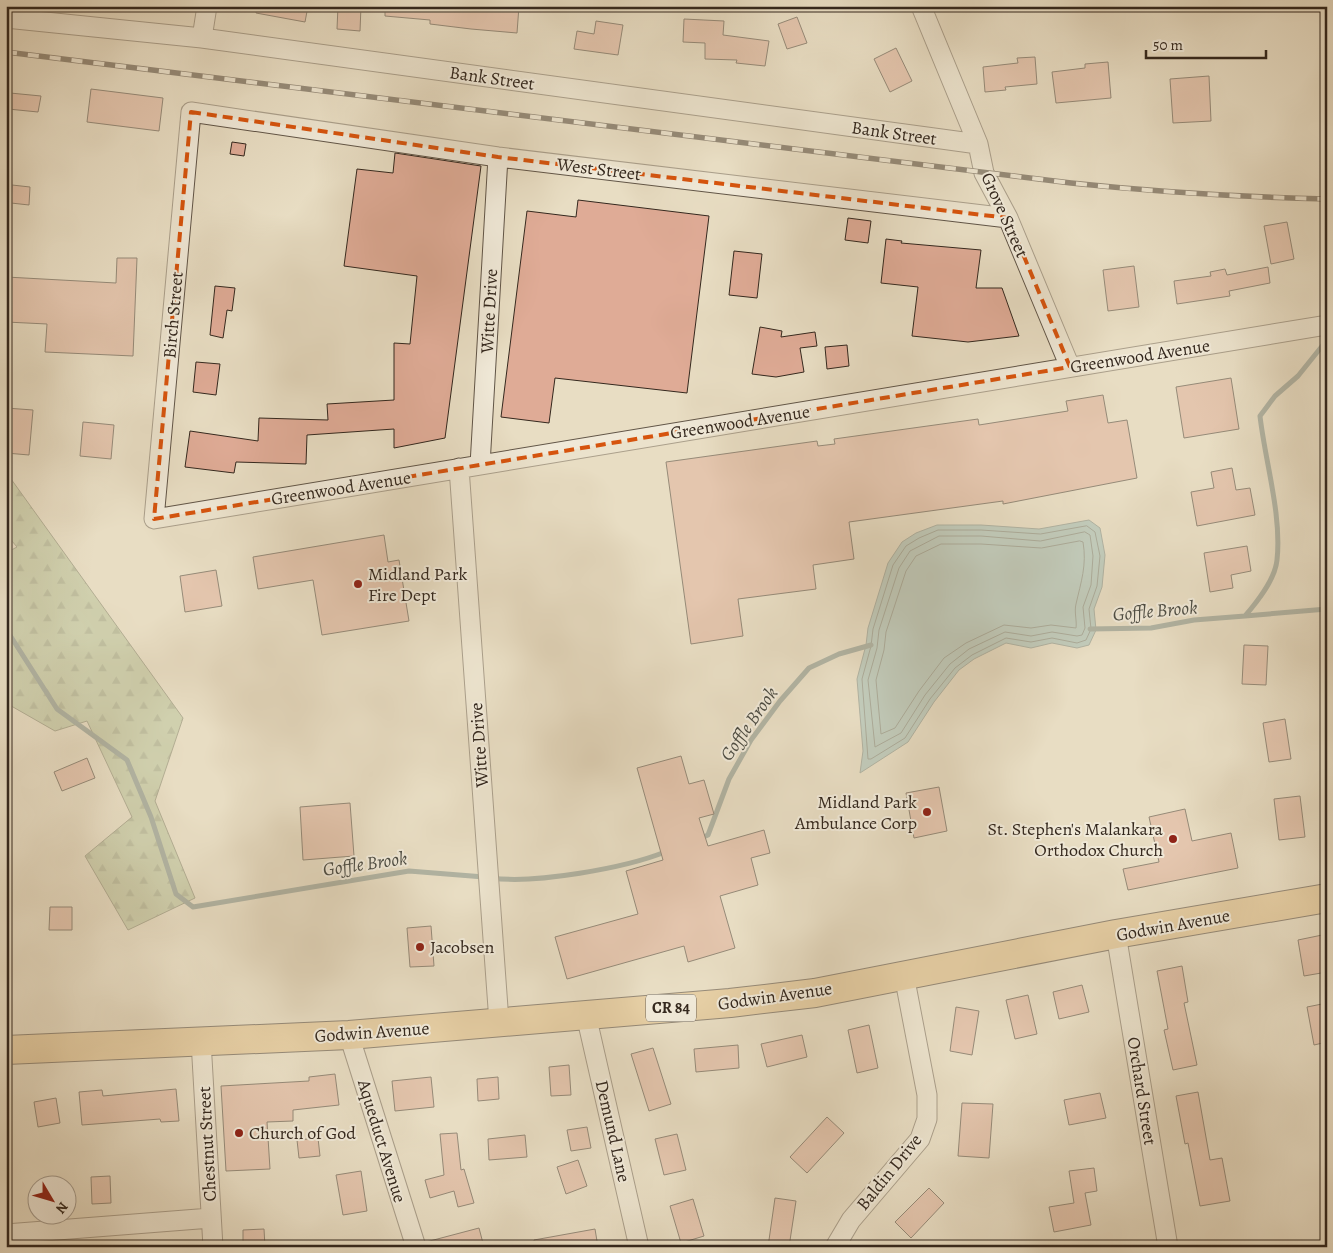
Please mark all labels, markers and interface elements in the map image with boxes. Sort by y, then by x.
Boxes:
scale bar [1146,28,1266,60]
text: 50 m [1153,35,1183,55]
street label: Bank Street [448,60,536,96]
street label: Bank Street [850,115,938,151]
street label: West Street [555,152,642,186]
street label: Grove Street [976,169,1034,261]
street label: Witte Drive [475,268,503,355]
street label: Birch Street [157,270,189,360]
street label: Greenwood Avenue [1068,333,1212,379]
street label: Greenwood Avenue [668,399,812,445]
street label: Greenwood Avenue [269,465,413,511]
place label: Midland Park Fire Dept [368,562,468,607]
marker: Midland Park Fire Dept [352,578,364,590]
water label: Goffle Brook [1112,594,1198,628]
water label: Goffle Brook [714,682,784,766]
street label: Witte Drive [464,702,494,789]
place label: Midland Park Ambulance Corp [794,790,917,835]
marker: Midland Park Ambulance Corp [921,806,933,818]
place label: St. Stephen's Malankara Orthodox Church [988,817,1164,862]
marker: St. Stephen's Malankara Orthodox Church [1167,833,1179,845]
water label: Goffle Brook [321,845,409,883]
street label: Godwin Avenue [1114,903,1232,947]
place label: Jacobsen [430,935,495,959]
marker: Jacobsen [414,941,426,953]
street label: Godwin Avenue [716,976,834,1016]
road number: CR 84 [646,994,696,1021]
street label: Godwin Avenue [314,1016,430,1048]
street label: Orchard Street [1122,1035,1162,1147]
street label: Aqueduct Avenue [352,1076,412,1205]
street label: Demund Lane [590,1078,636,1184]
street label: Chestnut Street [192,1086,222,1202]
place label: Church of God [249,1121,356,1145]
marker: Church of God [233,1127,245,1139]
street label: Baldin Drive [851,1129,927,1215]
north arrow [28,1176,78,1226]
text: N [51,1198,72,1218]

